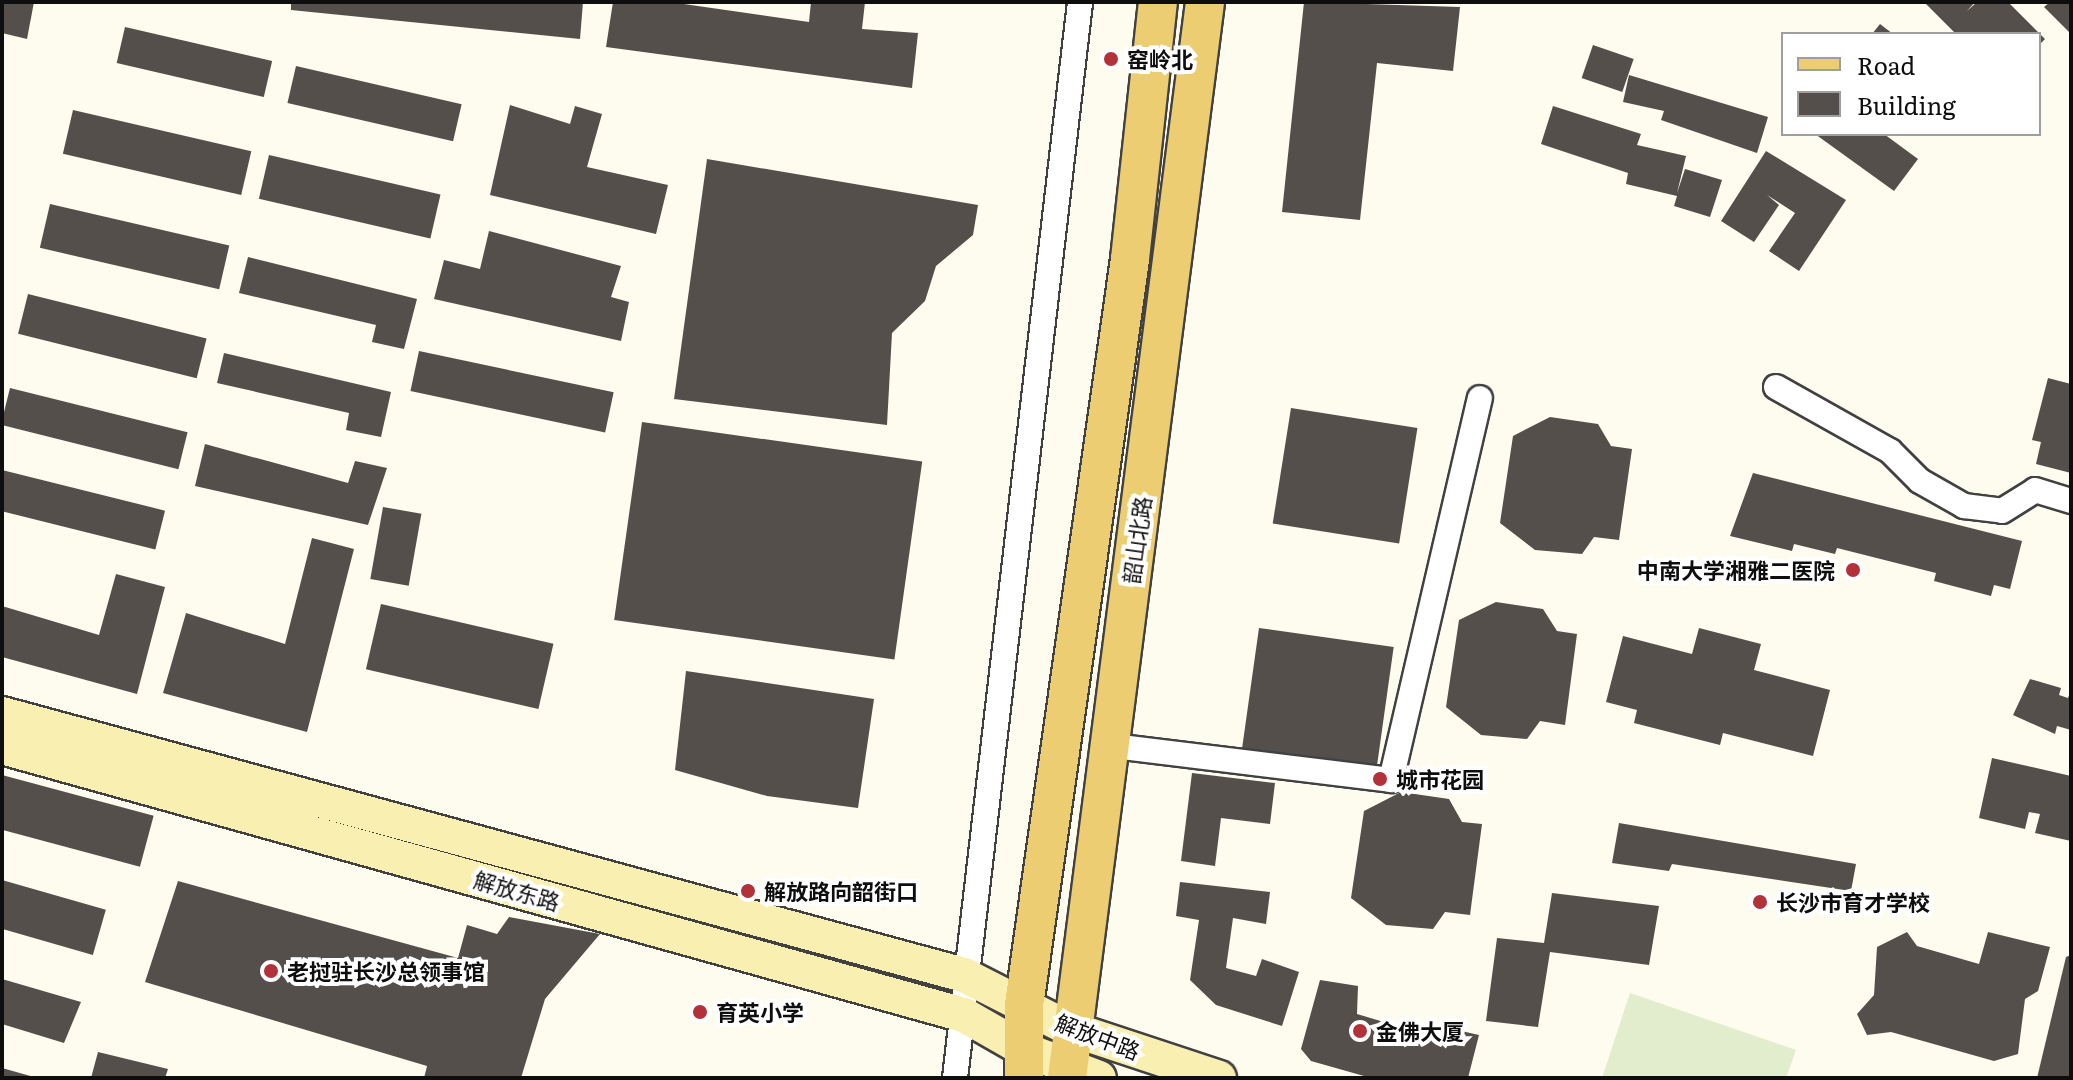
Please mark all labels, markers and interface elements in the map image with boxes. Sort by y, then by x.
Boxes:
legend [1781,32,2041,136]
place label: 窑岭北 [1127,46,1193,72]
text: Road [1857,47,1915,82]
marker: 窑岭北 [1102,50,1120,68]
text: Building [1857,87,1956,122]
street label: 韶山北路 [1117,495,1155,585]
place label: 中南大学湘雅二医院 [1637,557,1835,583]
marker: 中南大学湘雅二医院 [1842,559,1864,581]
place label: 城市花园 [1396,766,1484,792]
marker: 城市花园 [1371,770,1389,788]
street label: 解放东路 [471,865,563,915]
place label: 解放路向韶街口 [764,878,918,904]
marker: 解放路向韶街口 [739,882,757,900]
place label: 长沙市育才学校 [1776,889,1930,915]
marker: 长沙市育才学校 [1751,893,1769,911]
place label: 老挝驻长沙总领事馆 [287,958,485,984]
marker: 老挝驻长沙总领事馆 [262,962,280,980]
place label: 育英小学 [716,999,804,1025]
marker: 育英小学 [691,1003,709,1021]
street label: 解放中路 [1052,1008,1144,1064]
place label: 金佛大厦 [1376,1018,1464,1044]
marker: 金佛大厦 [1351,1022,1369,1040]

